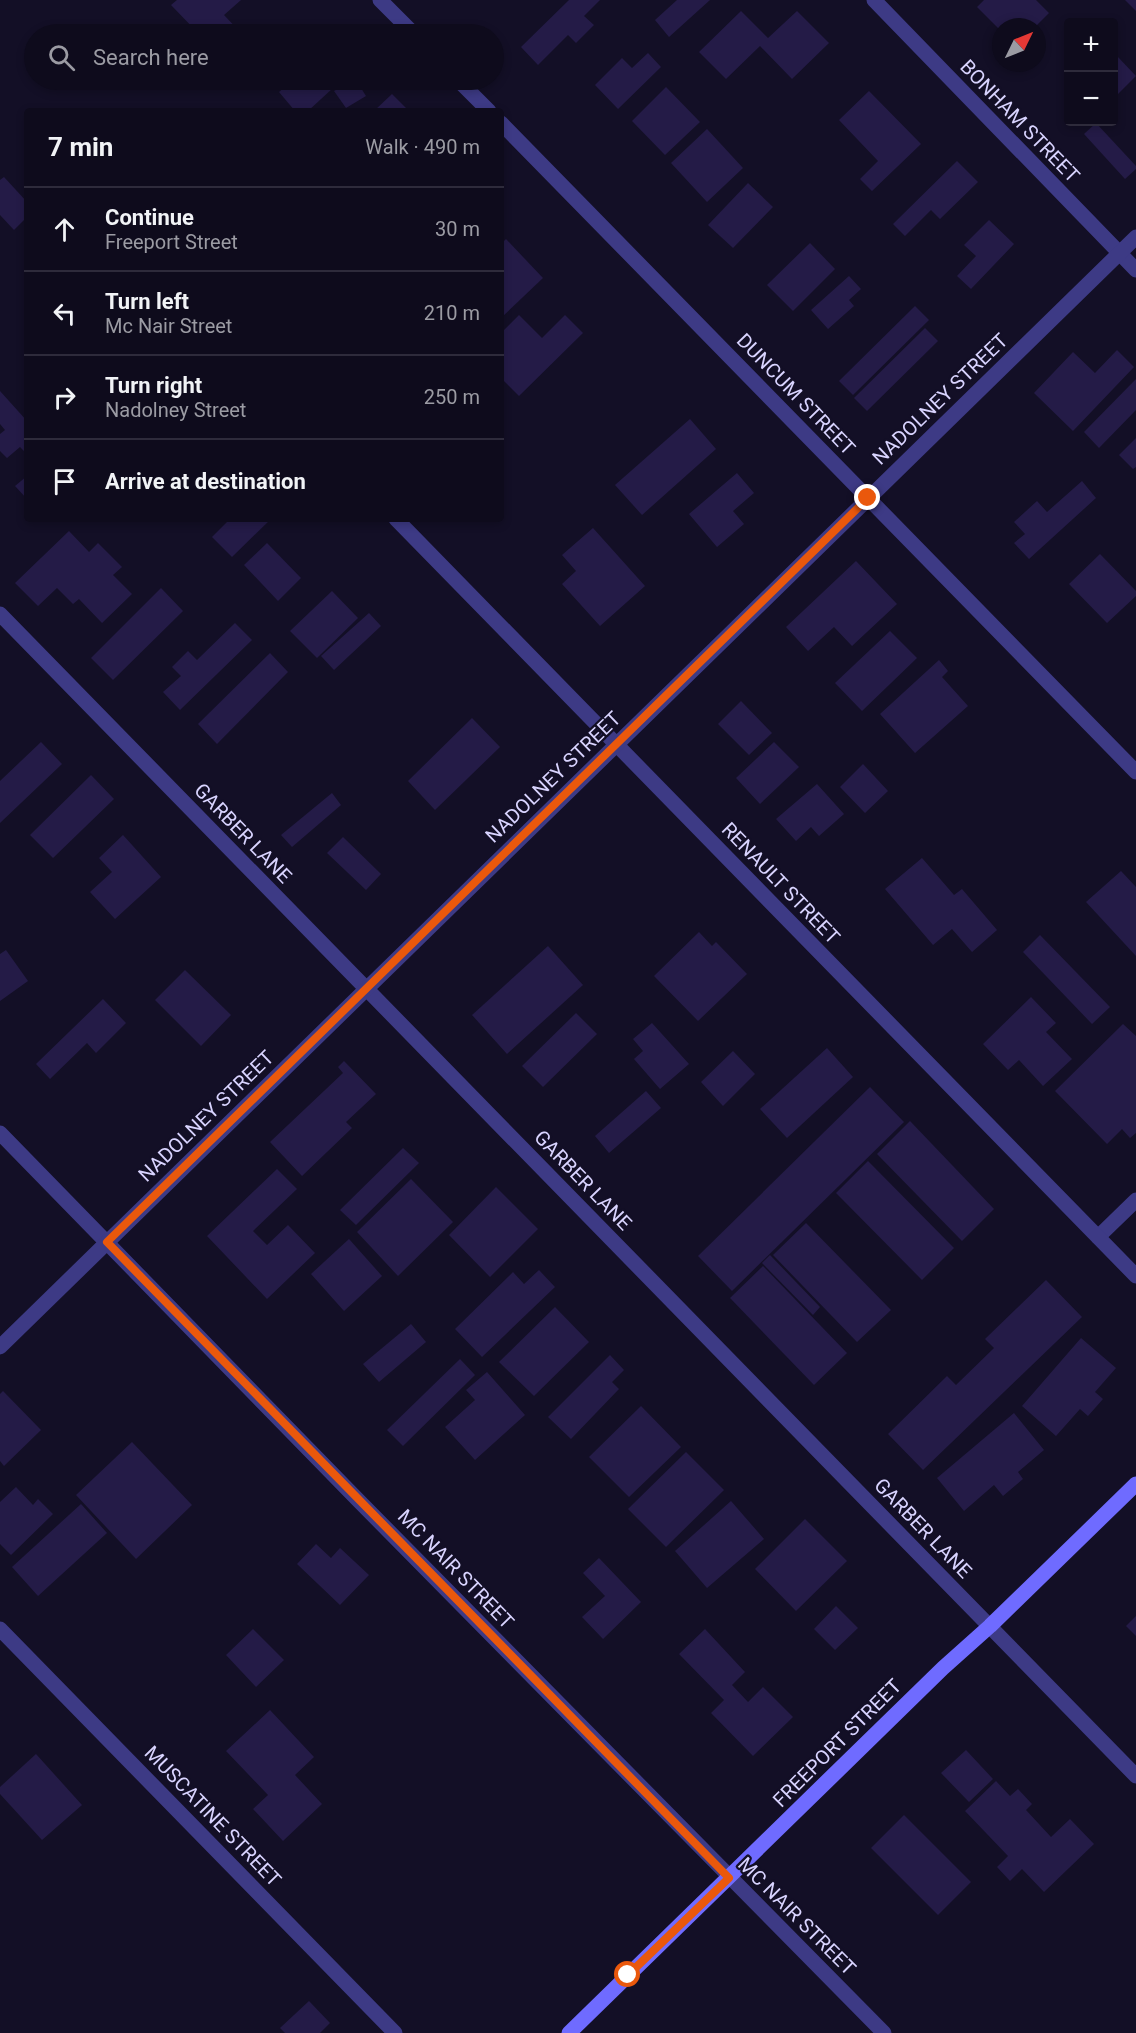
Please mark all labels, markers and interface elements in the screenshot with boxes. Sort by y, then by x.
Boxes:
north arrow [992,18,1046,72]
map controls [1064,18,1118,126]
button: + [1064,18,1118,72]
search box [24,24,504,90]
icon: search [45,41,78,74]
text: Search here [93,45,209,70]
street label: BONHAM STREET [955,55,1085,187]
button: − [1064,72,1118,126]
text: 7 min [48,132,113,162]
text: Walk · 490 m [365,135,480,159]
text: Continue [105,205,194,230]
icon: ahead [48,213,81,246]
text: 30 m [435,217,480,241]
text: Freeport Street [105,230,238,254]
text: Turn left [105,289,189,314]
icon: left [48,297,81,330]
text: 210 m [424,301,480,325]
text: Mc Nair Street [105,314,232,338]
street label: DUNCUM STREET [732,328,860,460]
street label: NADOLNEY STREET [867,328,1013,470]
text: Turn right [105,373,202,398]
icon: right [48,381,81,414]
text: 250 m [424,385,480,409]
text: Nadolney Street [105,398,246,422]
icon: arrive [48,465,81,498]
text: Arrive at destination [105,469,306,494]
route end [854,484,880,510]
street label: NADOLNEY STREET [480,706,626,848]
street label: GARBER LANE [189,778,297,888]
street label: RENAULT STREET [717,817,845,949]
street label: NADOLNEY STREET [133,1045,279,1187]
street label: GARBER LANE [529,1125,637,1235]
street label: GARBER LANE [869,1473,977,1583]
street label: MC NAIR STREET [393,1504,519,1634]
street label: FREEPORT STREET [768,1674,906,1812]
street label: MUSCATINE STREET [140,1741,286,1891]
street label: MC NAIR STREET [733,1852,861,1980]
route start [614,1961,640,1987]

